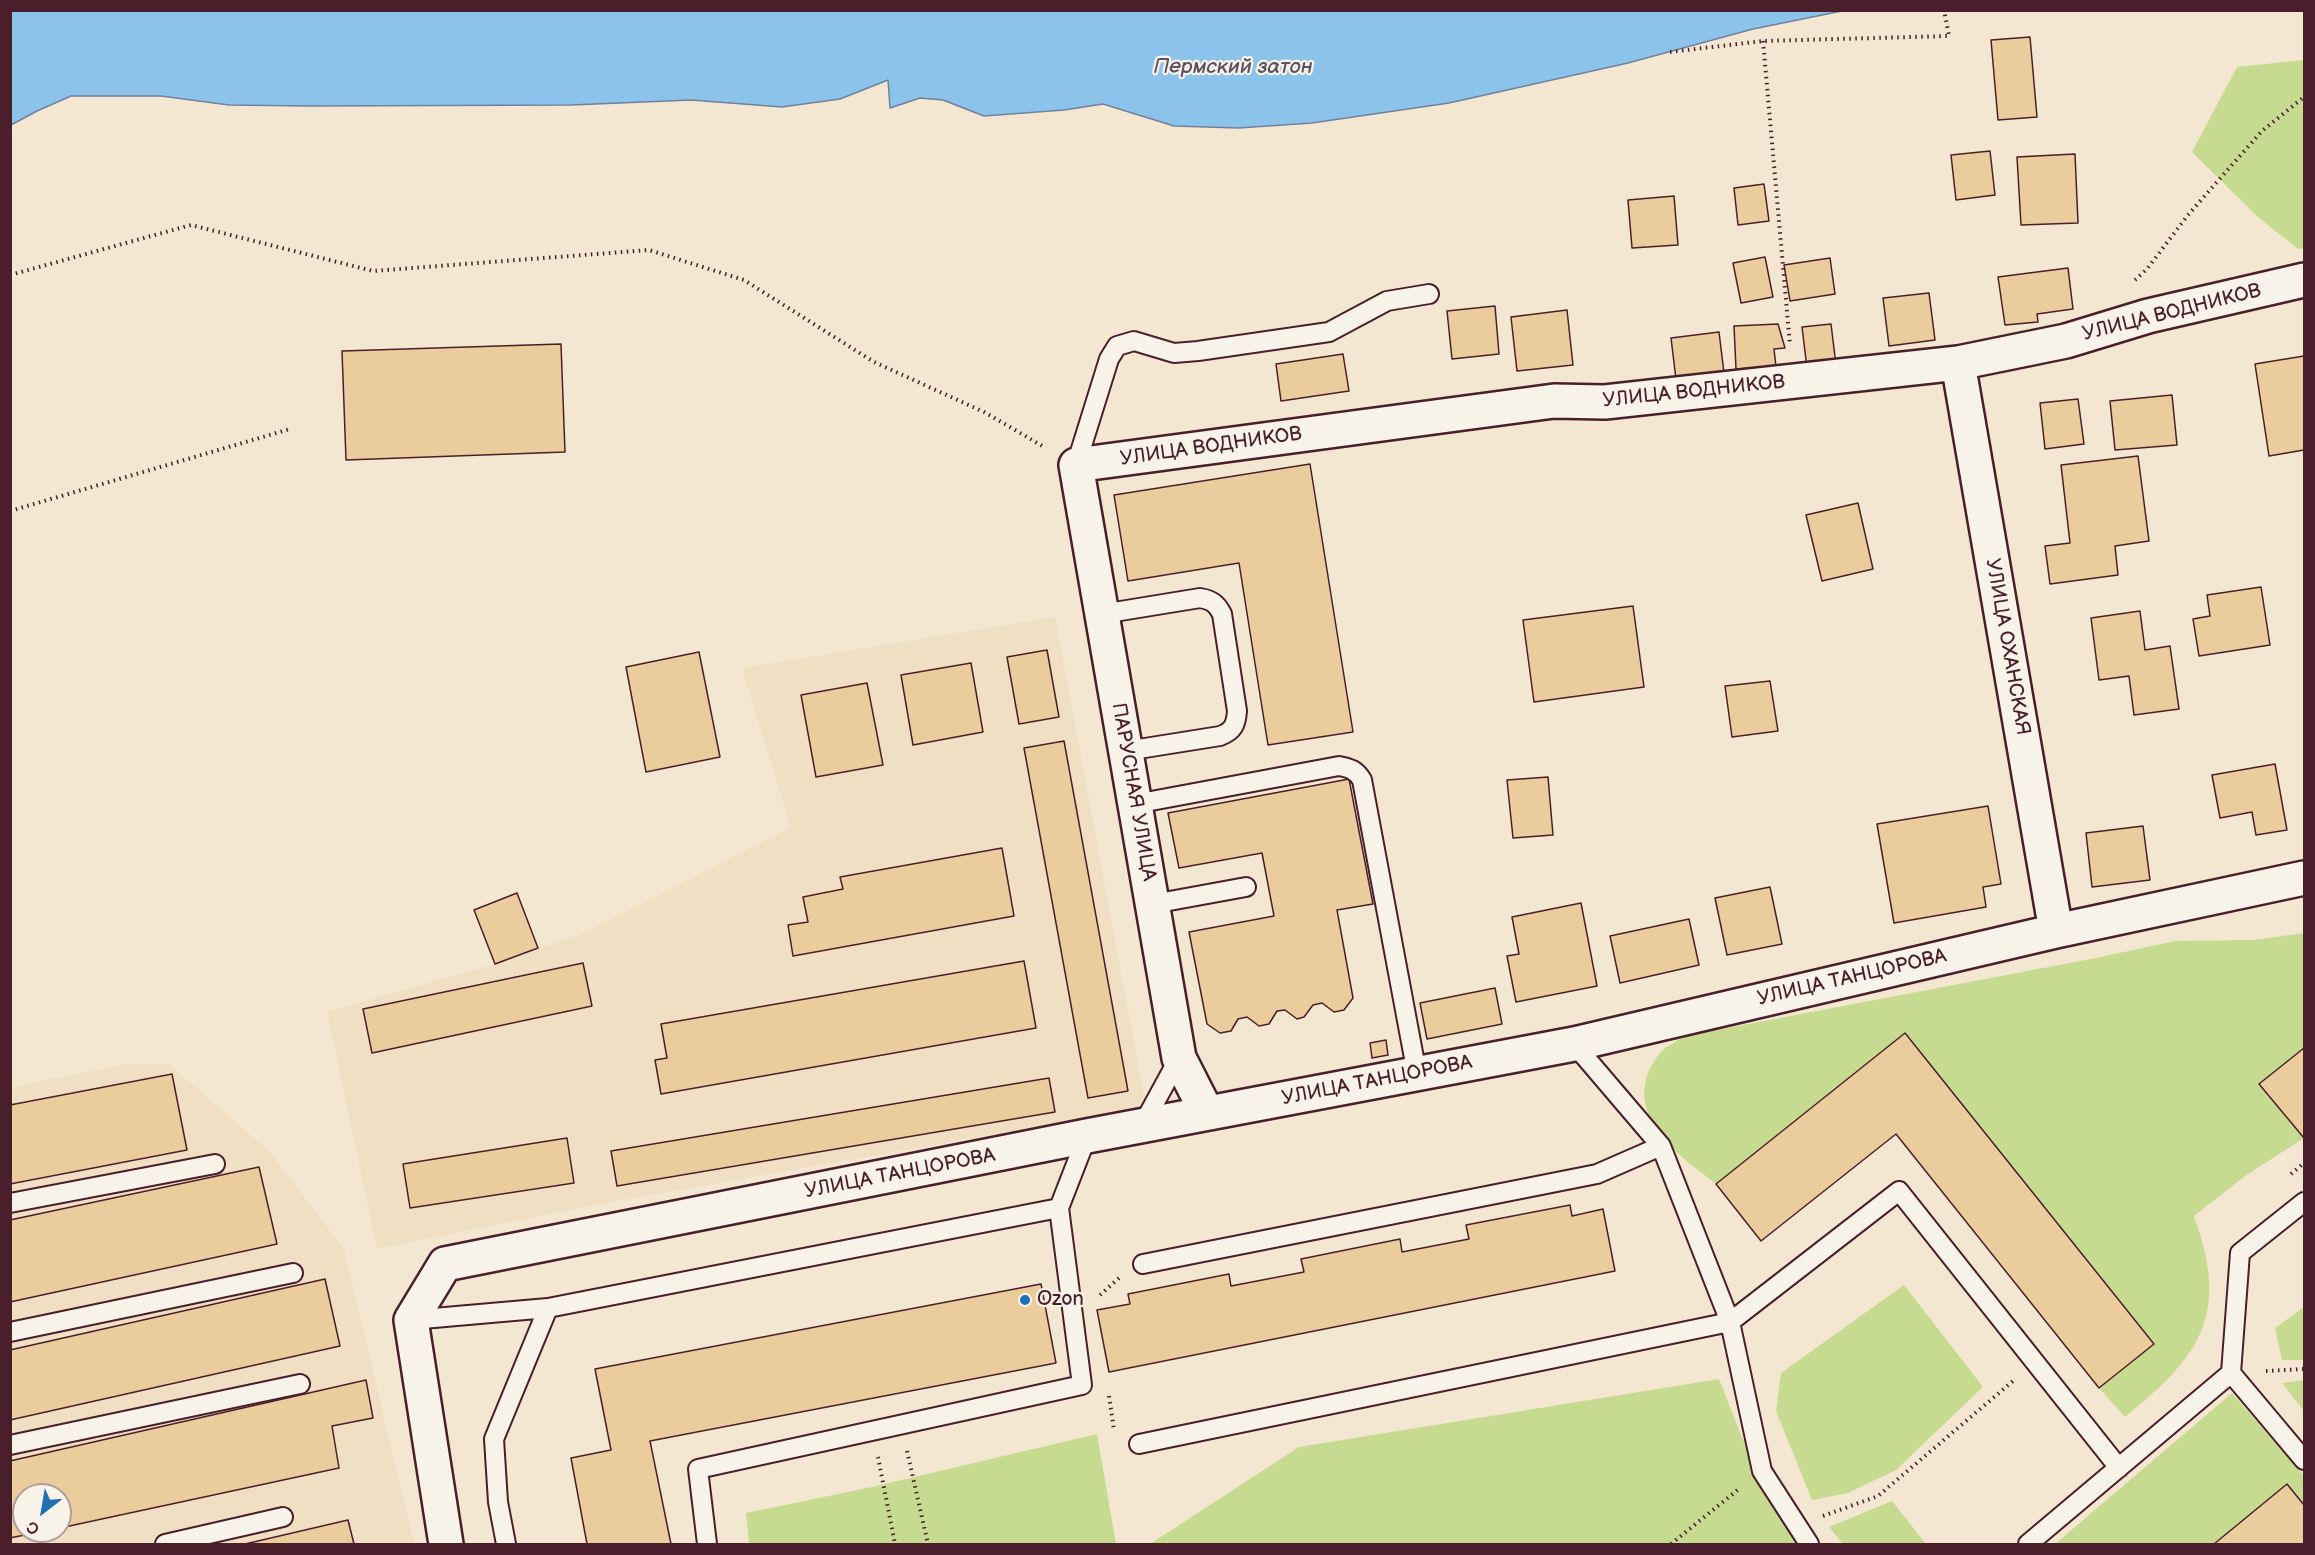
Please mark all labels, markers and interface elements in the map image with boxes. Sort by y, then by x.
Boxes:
water label: Пермский затон [1153,55,1313,81]
street label: УЛИЦА ВОДНИКОВ [2080,279,2264,347]
street label: УЛИЦА ВОДНИКОВ [1602,370,1786,414]
street label: УЛИЦА ВОДНИКОВ [1119,422,1303,472]
street label: УЛИЦА ОХАНСКАЯ [1980,557,2034,737]
street label: ПАРУСНАЯ УЛИЦА [1106,701,1160,883]
street label: УЛИЦА ТАНЦОРОВА [1755,945,1949,1011]
street label: УЛИЦА ТАНЦОРОВА [1280,1051,1474,1111]
street label: УЛИЦА ТАНЦОРОВА [803,1144,997,1204]
place label: Ozon [1037,1288,1084,1312]
marker: Ozon [1018,1293,1032,1307]
north arrow [12,1483,72,1543]
text: С [24,1516,43,1538]

